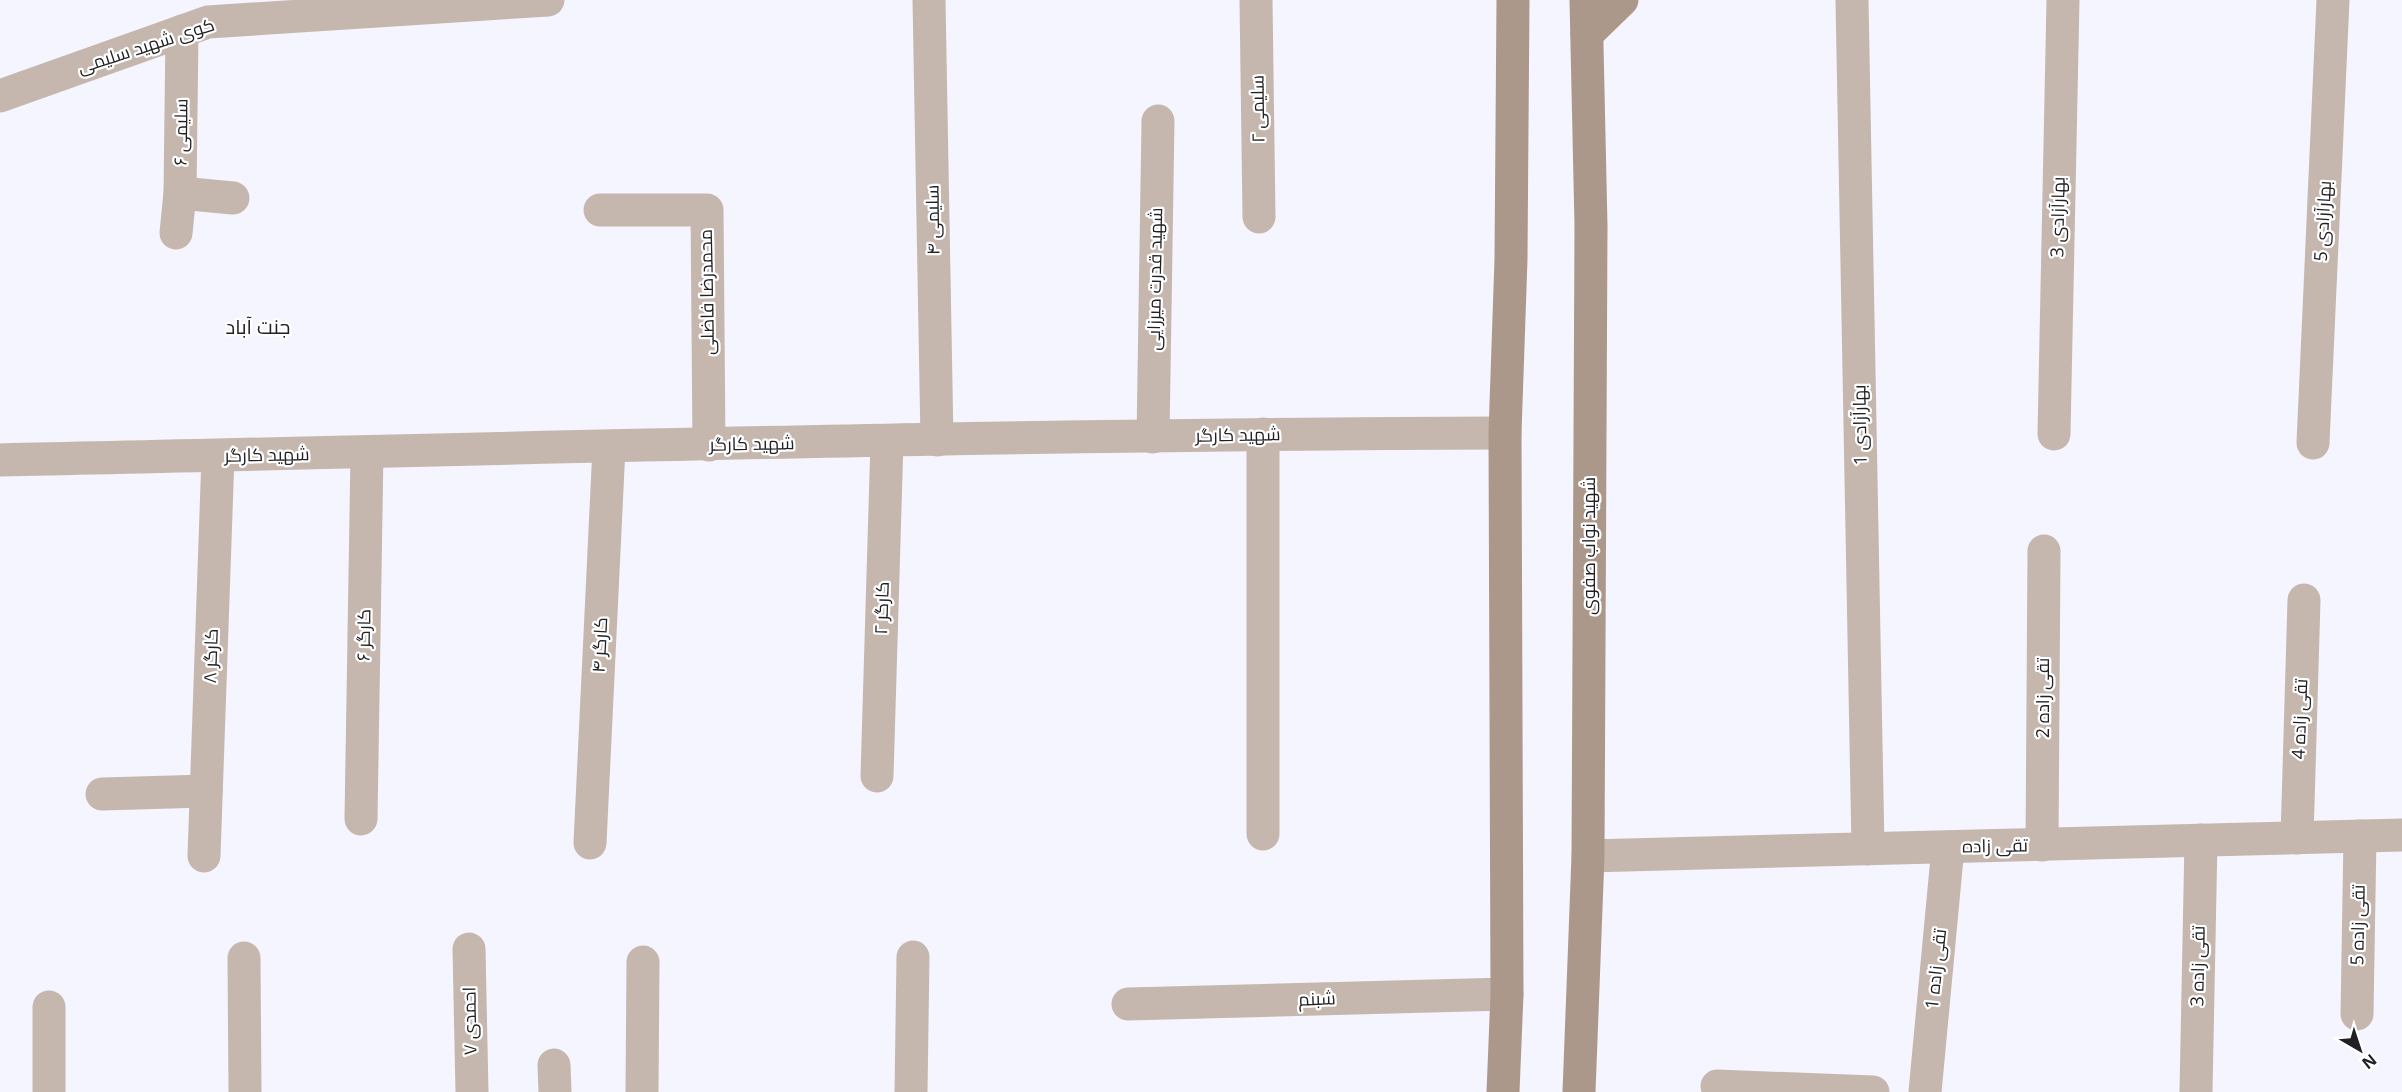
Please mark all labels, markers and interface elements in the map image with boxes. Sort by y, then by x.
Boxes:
street label: کوی شهید سلیمی [74,12,217,78]
street label: سلیمی ۲ [1244,75,1270,143]
street label: سلیمی ۶ [167,98,193,166]
street label: بهارآزادی 3 [2044,176,2070,258]
street label: بهارآزادی 5 [2308,180,2336,262]
street label: سلیمی ۴ [919,185,945,255]
street label: شهید قدرت میرزایی [1141,207,1167,351]
street label: محمدرضا فاضلی [693,229,719,355]
district label: جنت آباد [226,313,290,340]
street label: بهارآزادی 1 [1846,384,1872,466]
street label: شهید کارگر [1194,421,1281,447]
street label: شهید کارگر [708,430,795,456]
street label: شهید کارگر [223,441,310,467]
street label: شهید نواب صفوی [1576,477,1600,615]
street label: کارگر ۲ [868,581,894,635]
street label: کارگر ۶ [351,609,375,661]
street label: کارگر ۴ [586,617,612,673]
street label: کارگر ۸ [197,628,223,684]
street label: تقی زاده 2 [2030,657,2054,738]
street label: تقی زاده 4 [2286,678,2312,760]
street label: تقی زاده [1962,832,2028,858]
street label: تقی زاده 5 [2344,884,2370,966]
street label: تقی زاده 3 [2184,925,2210,1007]
street label: تقی زاده 1 [1919,927,1951,1010]
street label: شبنم [1298,985,1336,1012]
street label: احمدی ۷ [456,986,482,1056]
north arrow [2330,1020,2390,1080]
text: N [2357,1049,2381,1074]

